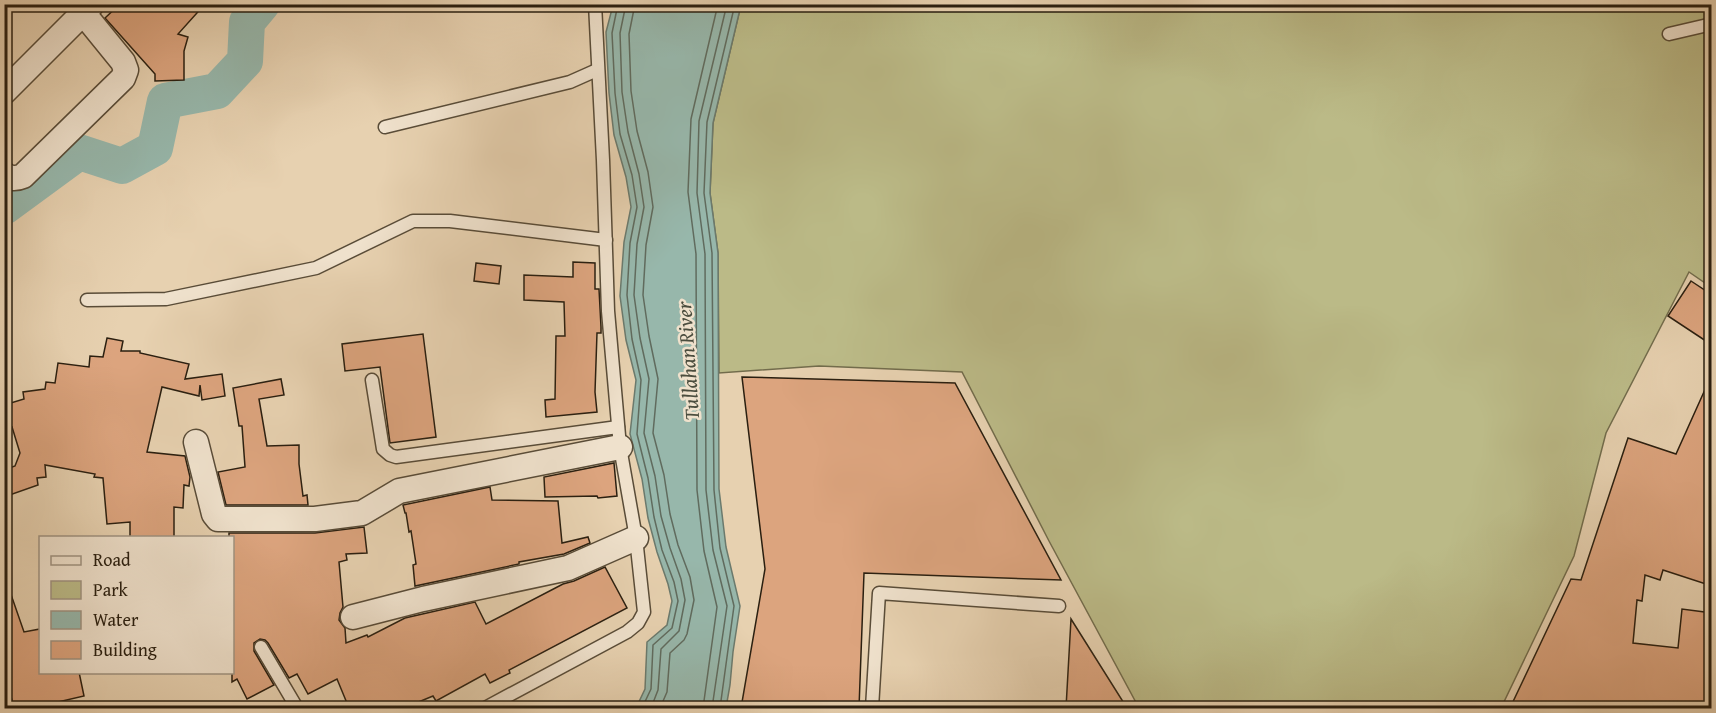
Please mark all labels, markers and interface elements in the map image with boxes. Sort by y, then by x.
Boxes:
water label: Tullahan River [668,299,707,422]
legend [39,536,234,674]
text: Road [93,546,131,573]
text: Park [93,576,129,603]
text: Water [93,606,139,633]
text: Building [93,636,157,663]

